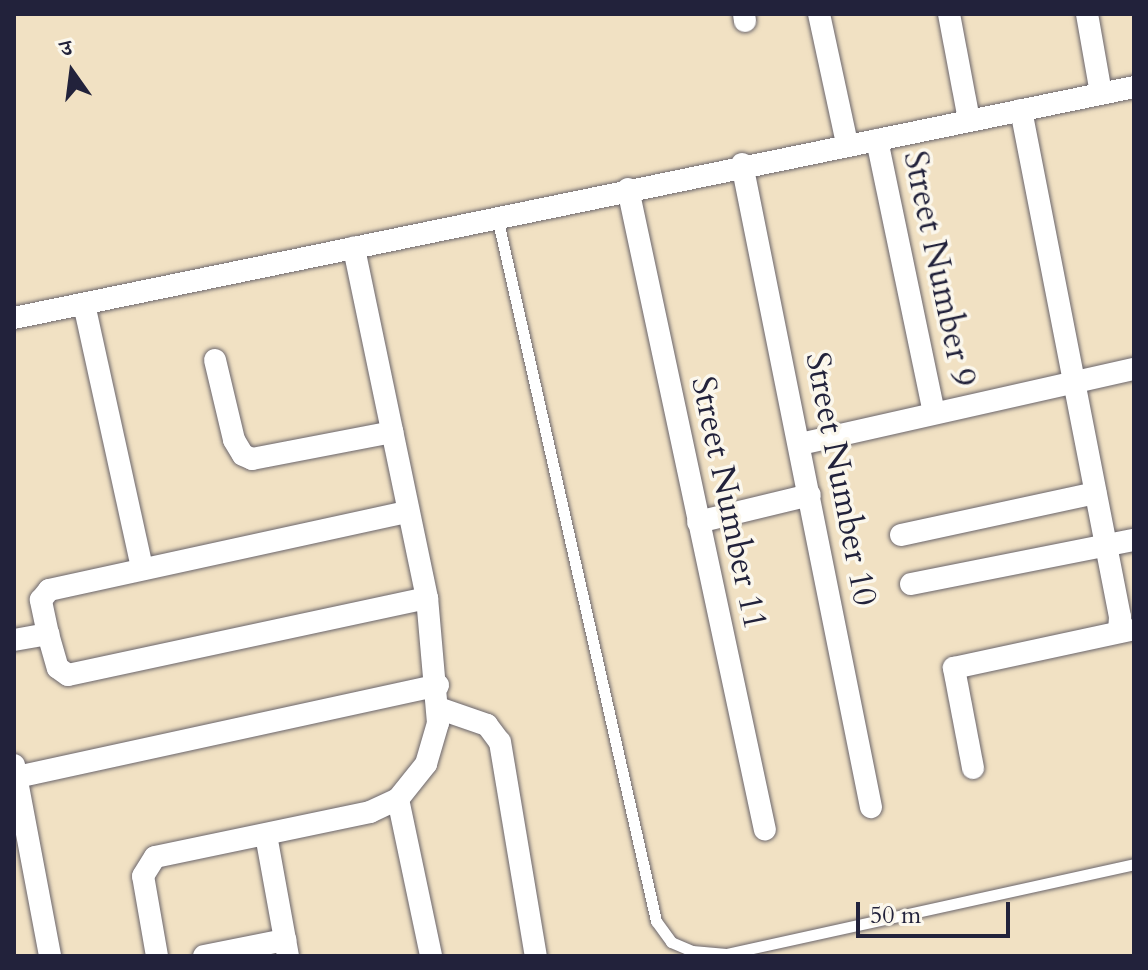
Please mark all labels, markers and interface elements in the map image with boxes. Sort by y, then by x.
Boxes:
north arrow [32,32,112,112]
text: उ [57,33,75,65]
street label: Street Number 9 [894,147,984,391]
street label: Street Number 10 [796,349,886,609]
street label: Street Number 11 [682,373,776,633]
scale bar [860,886,1014,936]
text: 50 m [870,899,921,932]

